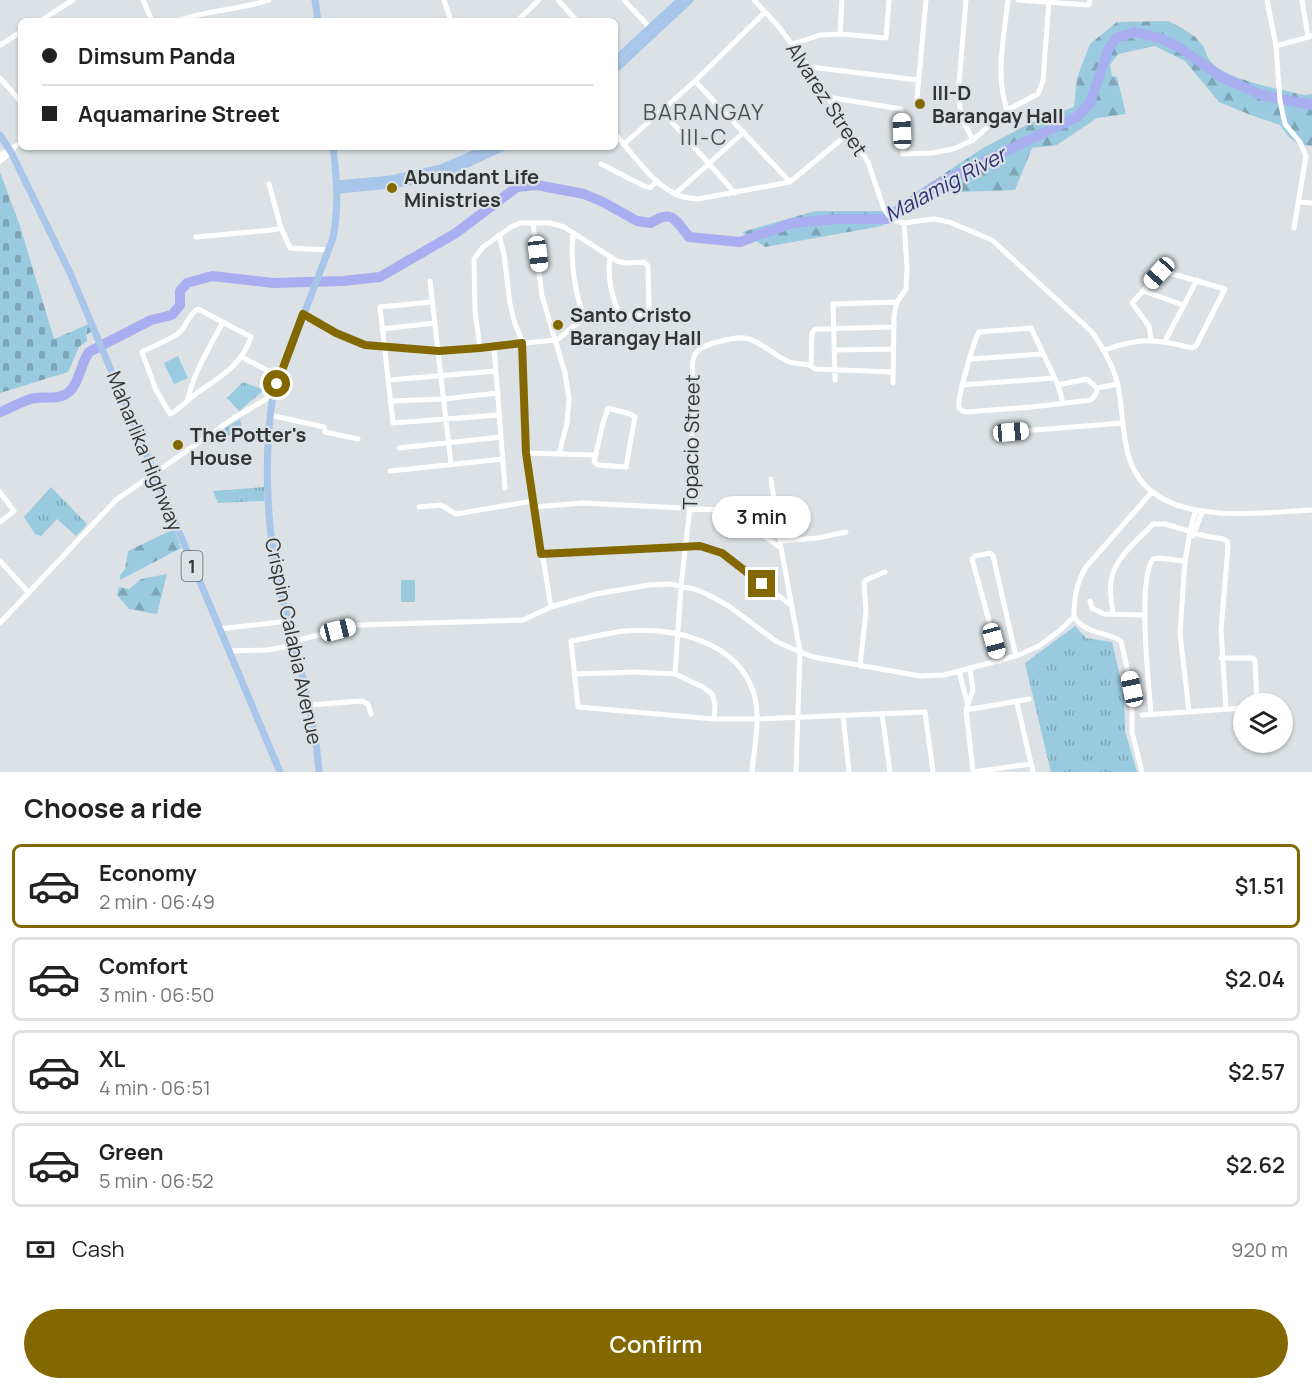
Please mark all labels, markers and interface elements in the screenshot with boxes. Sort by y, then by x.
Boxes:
street label: Alvarez Street [780,37,874,161]
text: Dimsum Panda [78,41,235,71]
place label: III-D Barangay Hall [932,79,1064,129]
district label: BARANGAY III-C [643,97,765,152]
marker: III-D Barangay Hall [913,97,927,111]
text: Aquamarine Street [78,99,280,129]
car [892,113,912,149]
water label: Malamig River [880,139,1013,228]
place label: Abundant Life Ministries [404,163,539,213]
marker: Abundant Life Ministries [385,181,399,195]
car [527,235,549,273]
car [1140,254,1178,292]
place label: Santo Cristo Barangay Hall [570,301,702,351]
marker: Santo Cristo Barangay Hall [551,318,565,332]
street label: Maharlika Highway [101,367,190,535]
route start [263,370,290,397]
street label: Topacio Street [676,374,706,510]
place label: The Potter's House [190,421,306,471]
car [992,421,1030,443]
marker: The Potter's House [171,438,185,452]
callout: 3 min [712,497,812,539]
text: 3 min [736,503,787,530]
street label: Crispin Calabia Avenue [259,535,329,747]
road number: 1 [182,551,202,581]
route end [748,570,775,597]
car [318,617,358,643]
car [981,621,1007,661]
car [1119,670,1145,708]
map controls [1233,693,1293,753]
button: layers [1233,693,1293,753]
text: Choose a ride [24,789,202,826]
text: Economy [99,858,197,888]
icon: car [27,859,81,913]
text: $1.51 [1235,871,1285,901]
text: 2 min · 06:49 [99,888,215,915]
text: Comfort [99,951,188,981]
icon: car [27,952,81,1006]
text: $2.04 [1225,964,1285,994]
text: 3 min · 06:50 [99,981,214,1008]
text: XL [99,1044,125,1074]
icon: car [27,1045,81,1099]
text: $2.57 [1228,1057,1285,1087]
text: 4 min · 06:51 [99,1074,211,1101]
text: Green [99,1137,164,1167]
icon: car [27,1138,81,1192]
text: $2.62 [1226,1150,1285,1180]
text: 5 min · 06:52 [99,1167,214,1194]
icon: cash [24,1233,57,1266]
text: Cash [72,1234,125,1264]
text: 920 m [1231,1236,1288,1263]
button: Confirm [24,1309,1288,1378]

